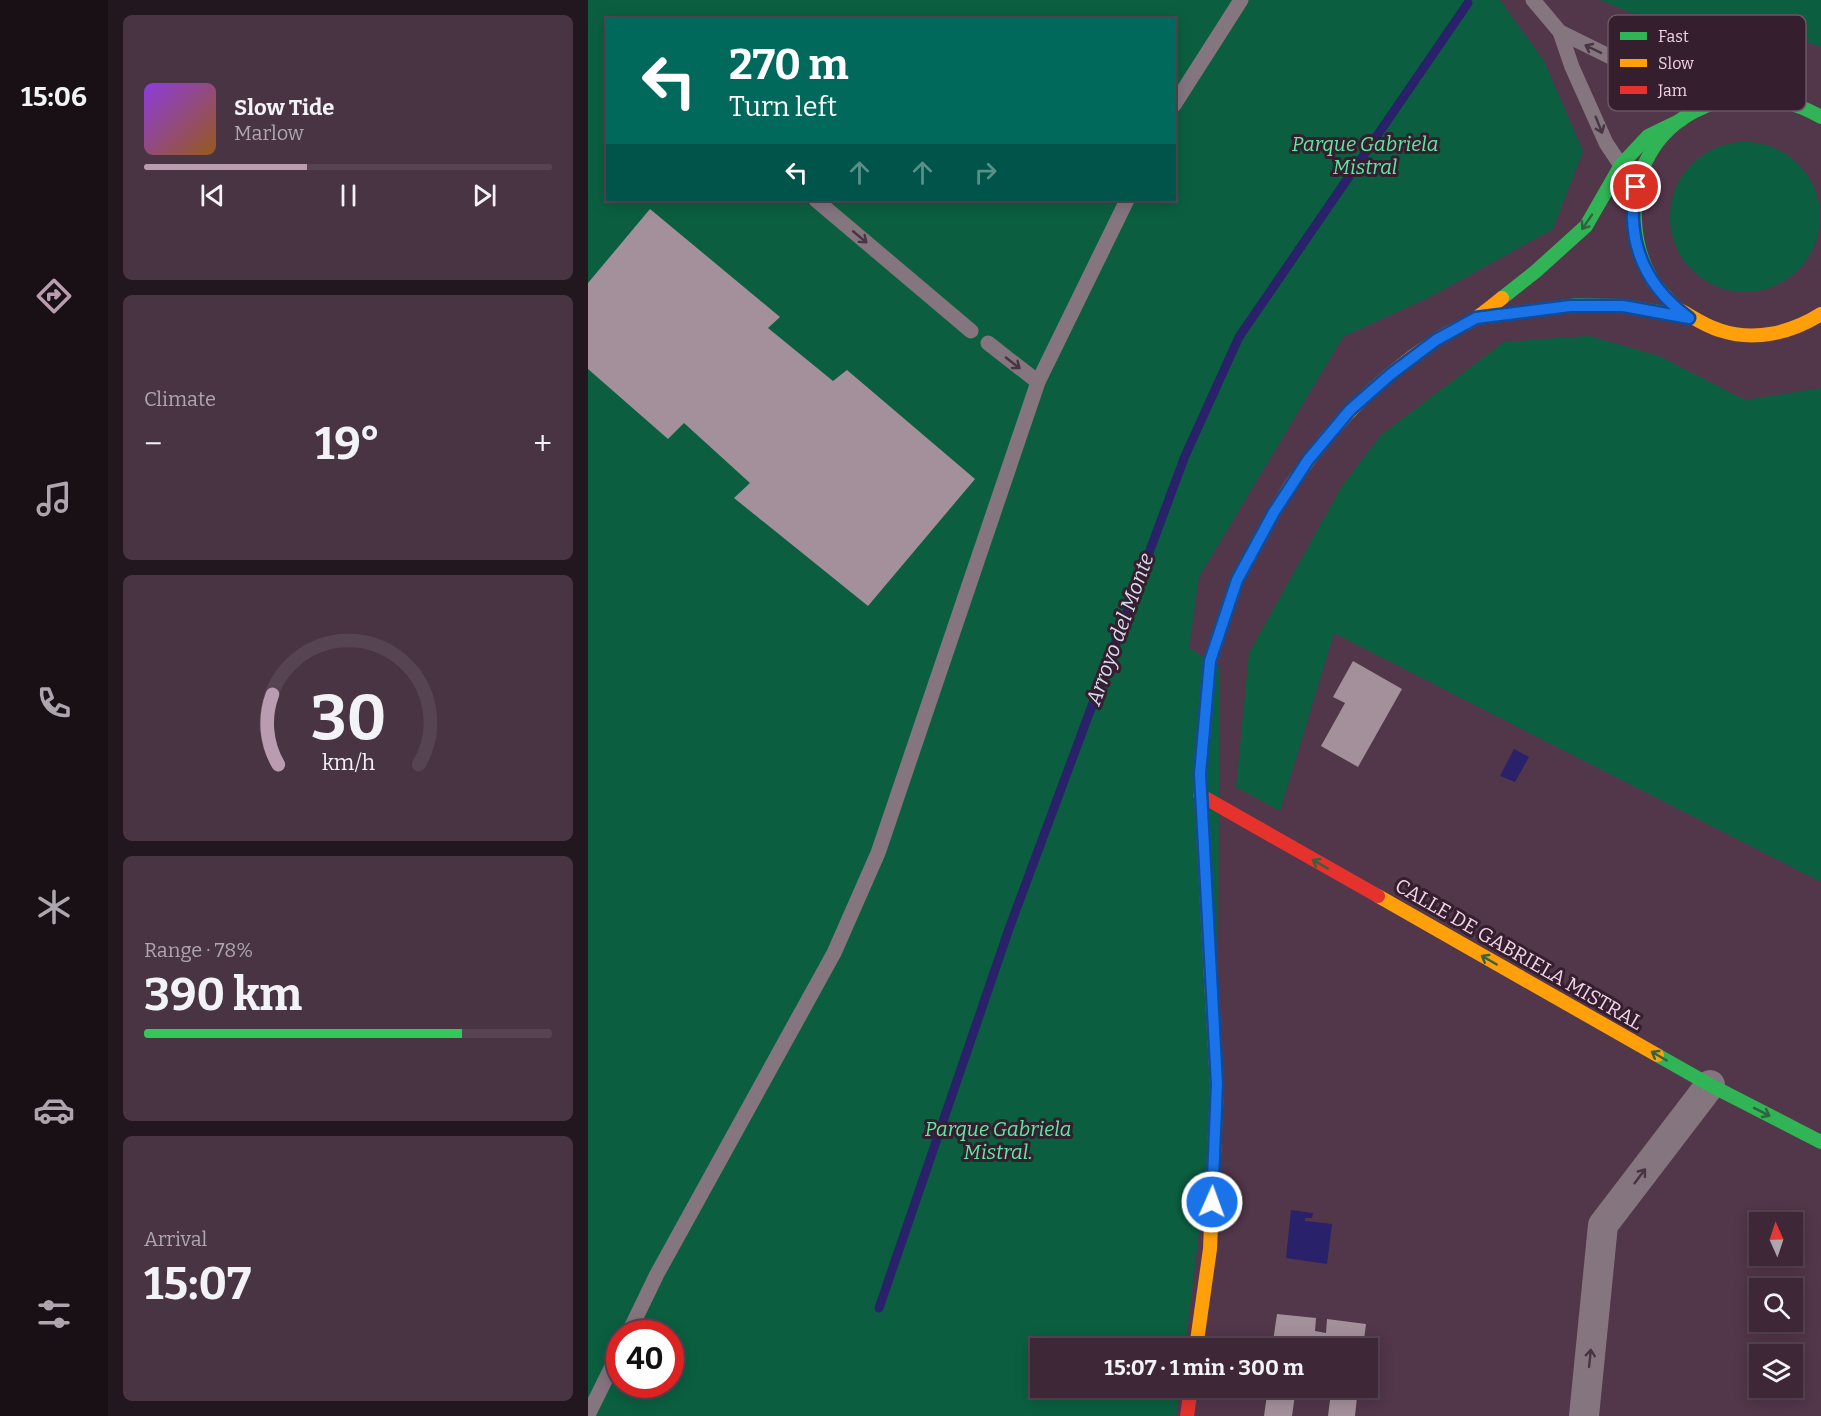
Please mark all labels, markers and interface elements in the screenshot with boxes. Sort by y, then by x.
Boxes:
legend [1608,15,1806,111]
text: Fast [1658,27,1689,46]
text: 270 m [729,40,849,90]
icon: left [630,42,708,120]
one-way arrow [1585,42,1603,54]
text: Slow [1658,54,1694,73]
text: 15:06 [21,81,87,113]
text: Jam [1657,81,1687,100]
text: Turn left [729,91,837,123]
text: Slow Tide [234,94,334,121]
one-way arrow [1594,115,1605,134]
text: Marlow [234,121,304,145]
park label: Parque Gabriela Mistral [1292,132,1438,179]
icon: left [780,156,813,189]
icon: ahead [843,156,876,189]
icon: ahead [906,156,939,189]
icon: right [969,156,1002,189]
pin [1610,161,1661,212]
icon: arrive [1619,170,1652,203]
icon: previous [196,179,229,212]
icon: pause [332,179,365,212]
icon: next [468,179,501,212]
one-way arrow [1581,213,1594,230]
one-way arrow [852,230,867,244]
icon: directions [33,275,75,317]
one-way arrow [1005,356,1021,369]
text: Climate [144,387,216,411]
text: 19° [315,417,380,471]
text: − [144,424,162,464]
text: + [533,424,552,464]
icon: music [33,478,75,520]
water label: Arroyo del Monte [1080,549,1160,710]
text: 30 [310,681,386,756]
icon: phone [33,682,75,724]
text: km/h [321,750,375,776]
one-way arrow [1311,857,1328,869]
street label: CALLE DE GABRIELA MISTRAL [1391,873,1647,1035]
icon: climate [33,886,75,928]
text: Range · 78% [144,938,253,962]
one-way arrow [1481,954,1498,966]
text: 390 km [144,968,302,1022]
one-way arrow [1651,1050,1668,1062]
icon: car [33,1089,75,1131]
one-way arrow [1752,1107,1770,1118]
park label: Parque Gabriela Mistral. [925,1117,1071,1164]
one-way arrow [1634,1168,1647,1184]
position arrow [1180,1170,1244,1234]
north arrow [1749,1212,1803,1266]
map controls [1749,1212,1803,1398]
text: Arrival [144,1227,207,1251]
text: 15:07 [144,1257,251,1311]
button: search [1749,1278,1803,1332]
icon: filters [33,1293,75,1335]
speed limit sign: 40 [606,1320,684,1398]
button: layers [1749,1344,1803,1398]
one-way arrow [1585,1348,1596,1368]
text: 15:07 · 1 min · 300 m [1104,1354,1304,1381]

